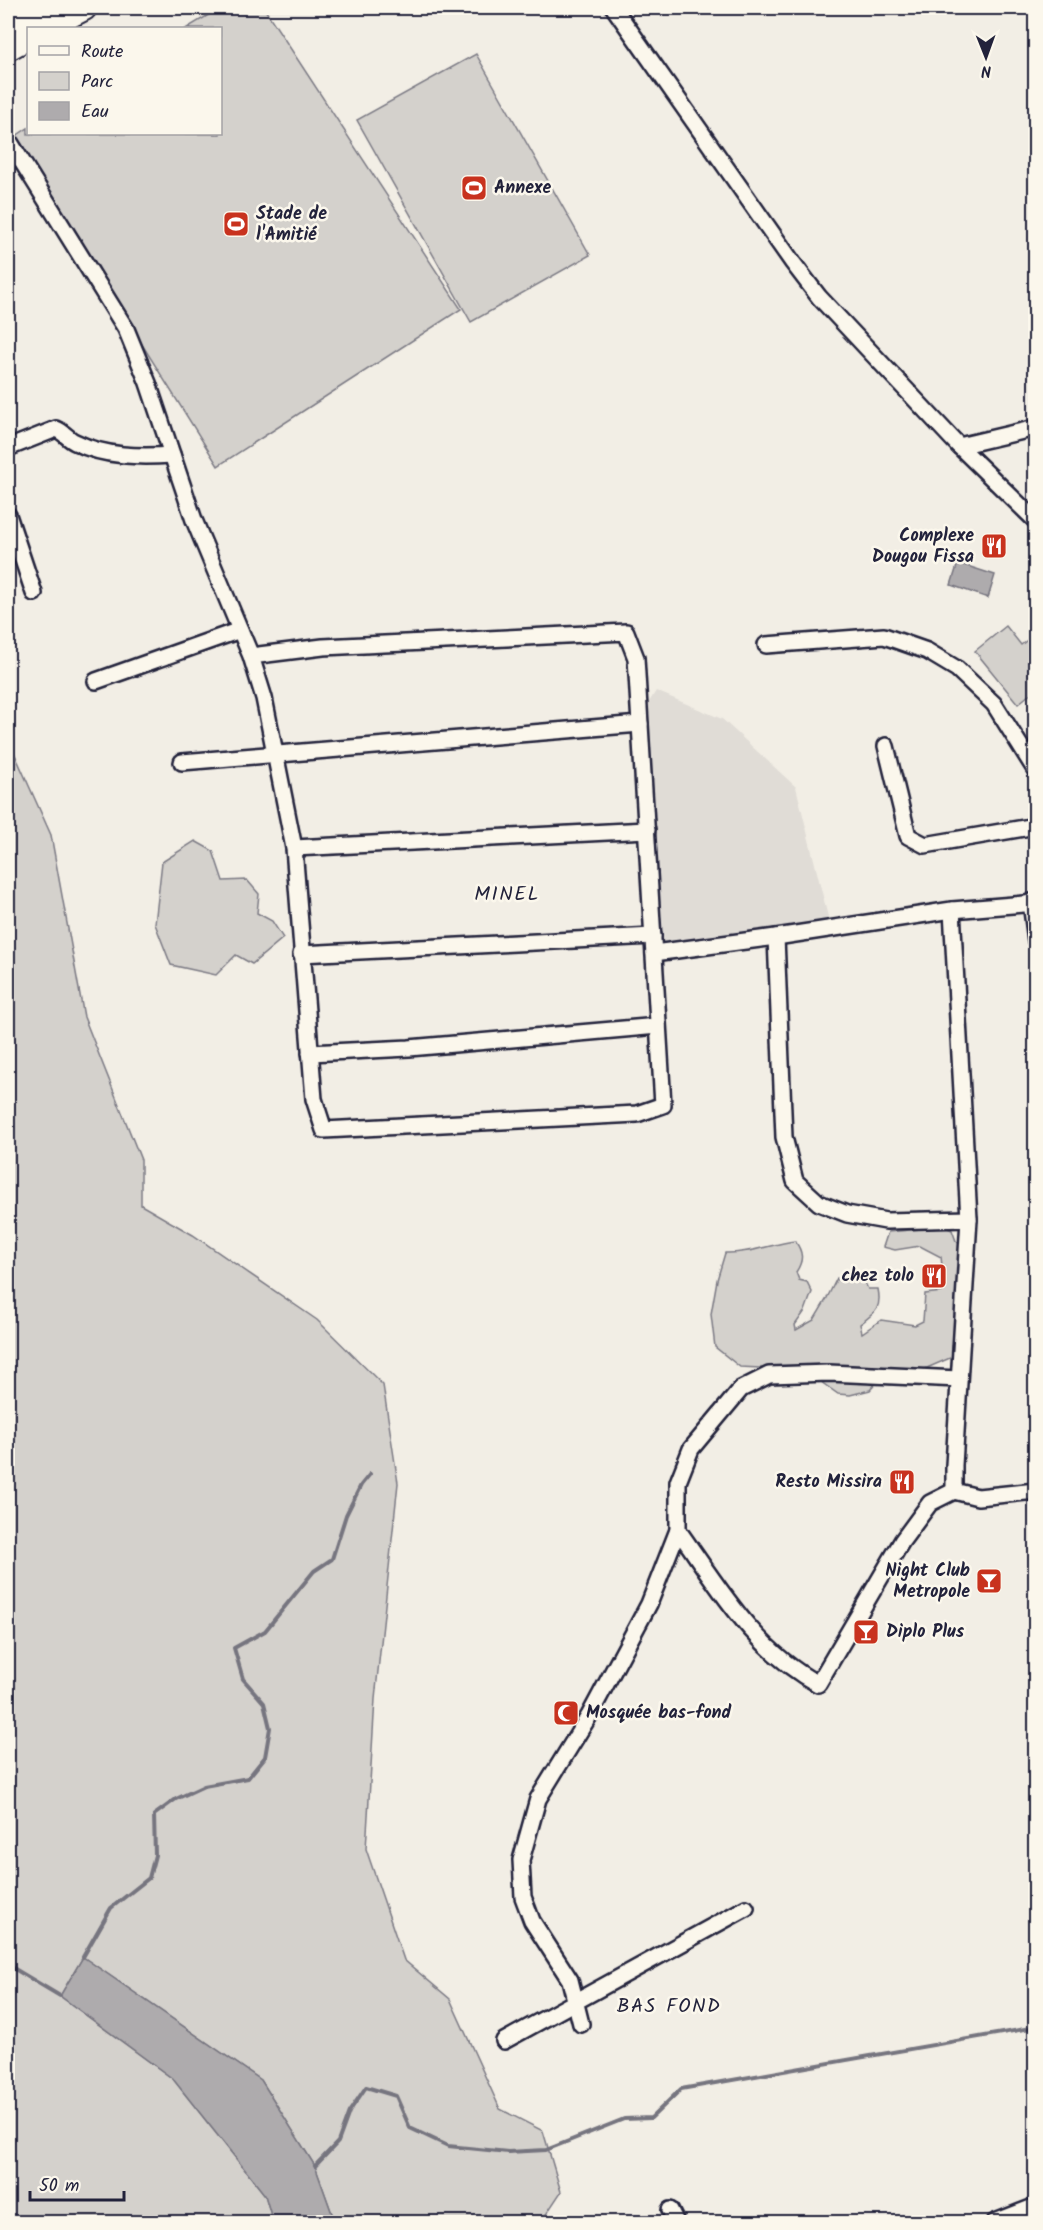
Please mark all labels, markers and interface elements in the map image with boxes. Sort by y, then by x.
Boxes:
legend [27,27,222,135]
north arrow [956,27,1016,87]
text: Route [81,38,123,67]
text: N [981,58,992,83]
text: Parc [81,68,113,97]
text: Eau [81,98,109,127]
sports icon: Annexe [459,173,489,203]
place label: Annexe [494,174,552,203]
place label: Stade de l'Amitié [256,200,327,250]
sports icon: Stade de l'Amitié [221,209,251,239]
place label: Complexe Dougou Fissa [872,522,974,572]
restaurant icon: Complexe Dougou Fissa [979,531,1009,561]
district label: MINEL [474,879,540,911]
restaurant icon: chez tolo [919,1261,949,1291]
place label: chez tolo [841,1262,914,1291]
restaurant icon: Resto Missira [887,1467,917,1497]
place label: Resto Missira [775,1468,882,1497]
place label: Night Club Metropole [885,1557,970,1607]
bar icon: Night Club Metropole [974,1566,1004,1596]
bar icon: Diplo Plus [851,1617,881,1647]
place label: Diplo Plus [886,1618,965,1647]
mosque icon: Mosquée bas-fond [551,1698,581,1728]
place label: Mosquée bas-fond [586,1699,732,1728]
district label: BAS FOND [617,1991,721,2023]
scale bar [30,2164,124,2202]
text: 50 m [39,2172,79,2201]

